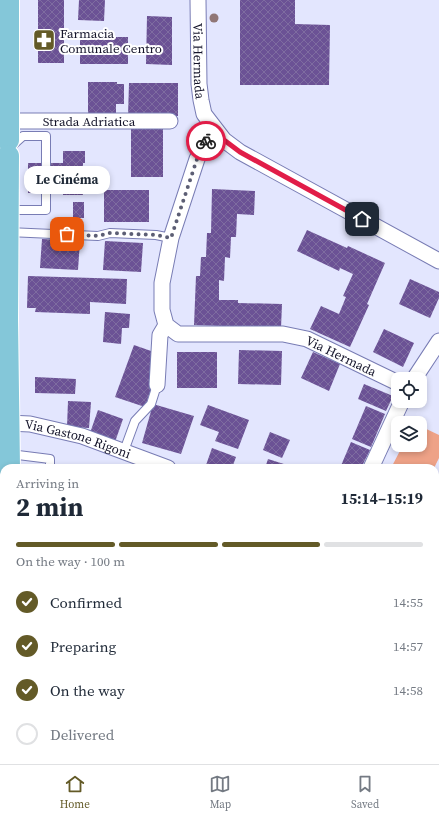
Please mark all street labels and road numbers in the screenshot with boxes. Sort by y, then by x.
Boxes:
street label: Via Hermada [190,23,209,100]
street label: Strada Adriatica [43,113,136,130]
street label: Via Hermada [303,331,380,380]
street label: Via Gastone Rigoni [25,415,133,462]

